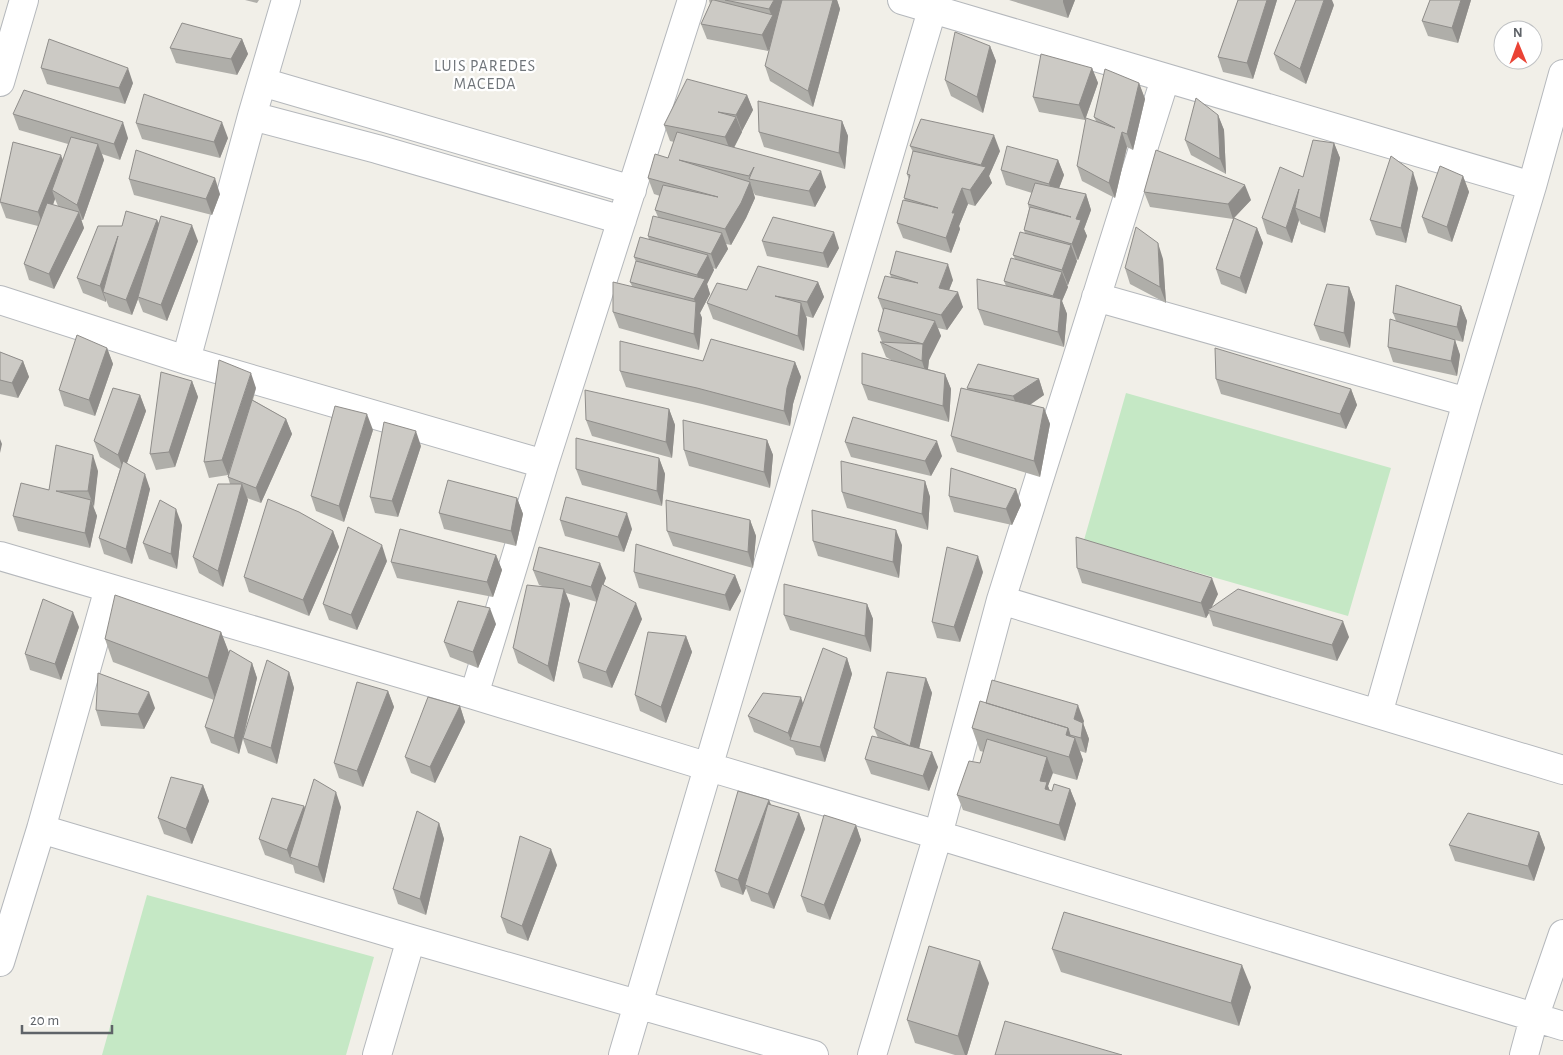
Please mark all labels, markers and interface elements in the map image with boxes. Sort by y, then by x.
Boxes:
north arrow [1493,20,1543,70]
text: N [1513,26,1523,40]
district label: LUIS PAREDES MACEDA [434,58,536,92]
scale bar [22,1002,112,1034]
text: 20 m [30,1013,59,1028]

